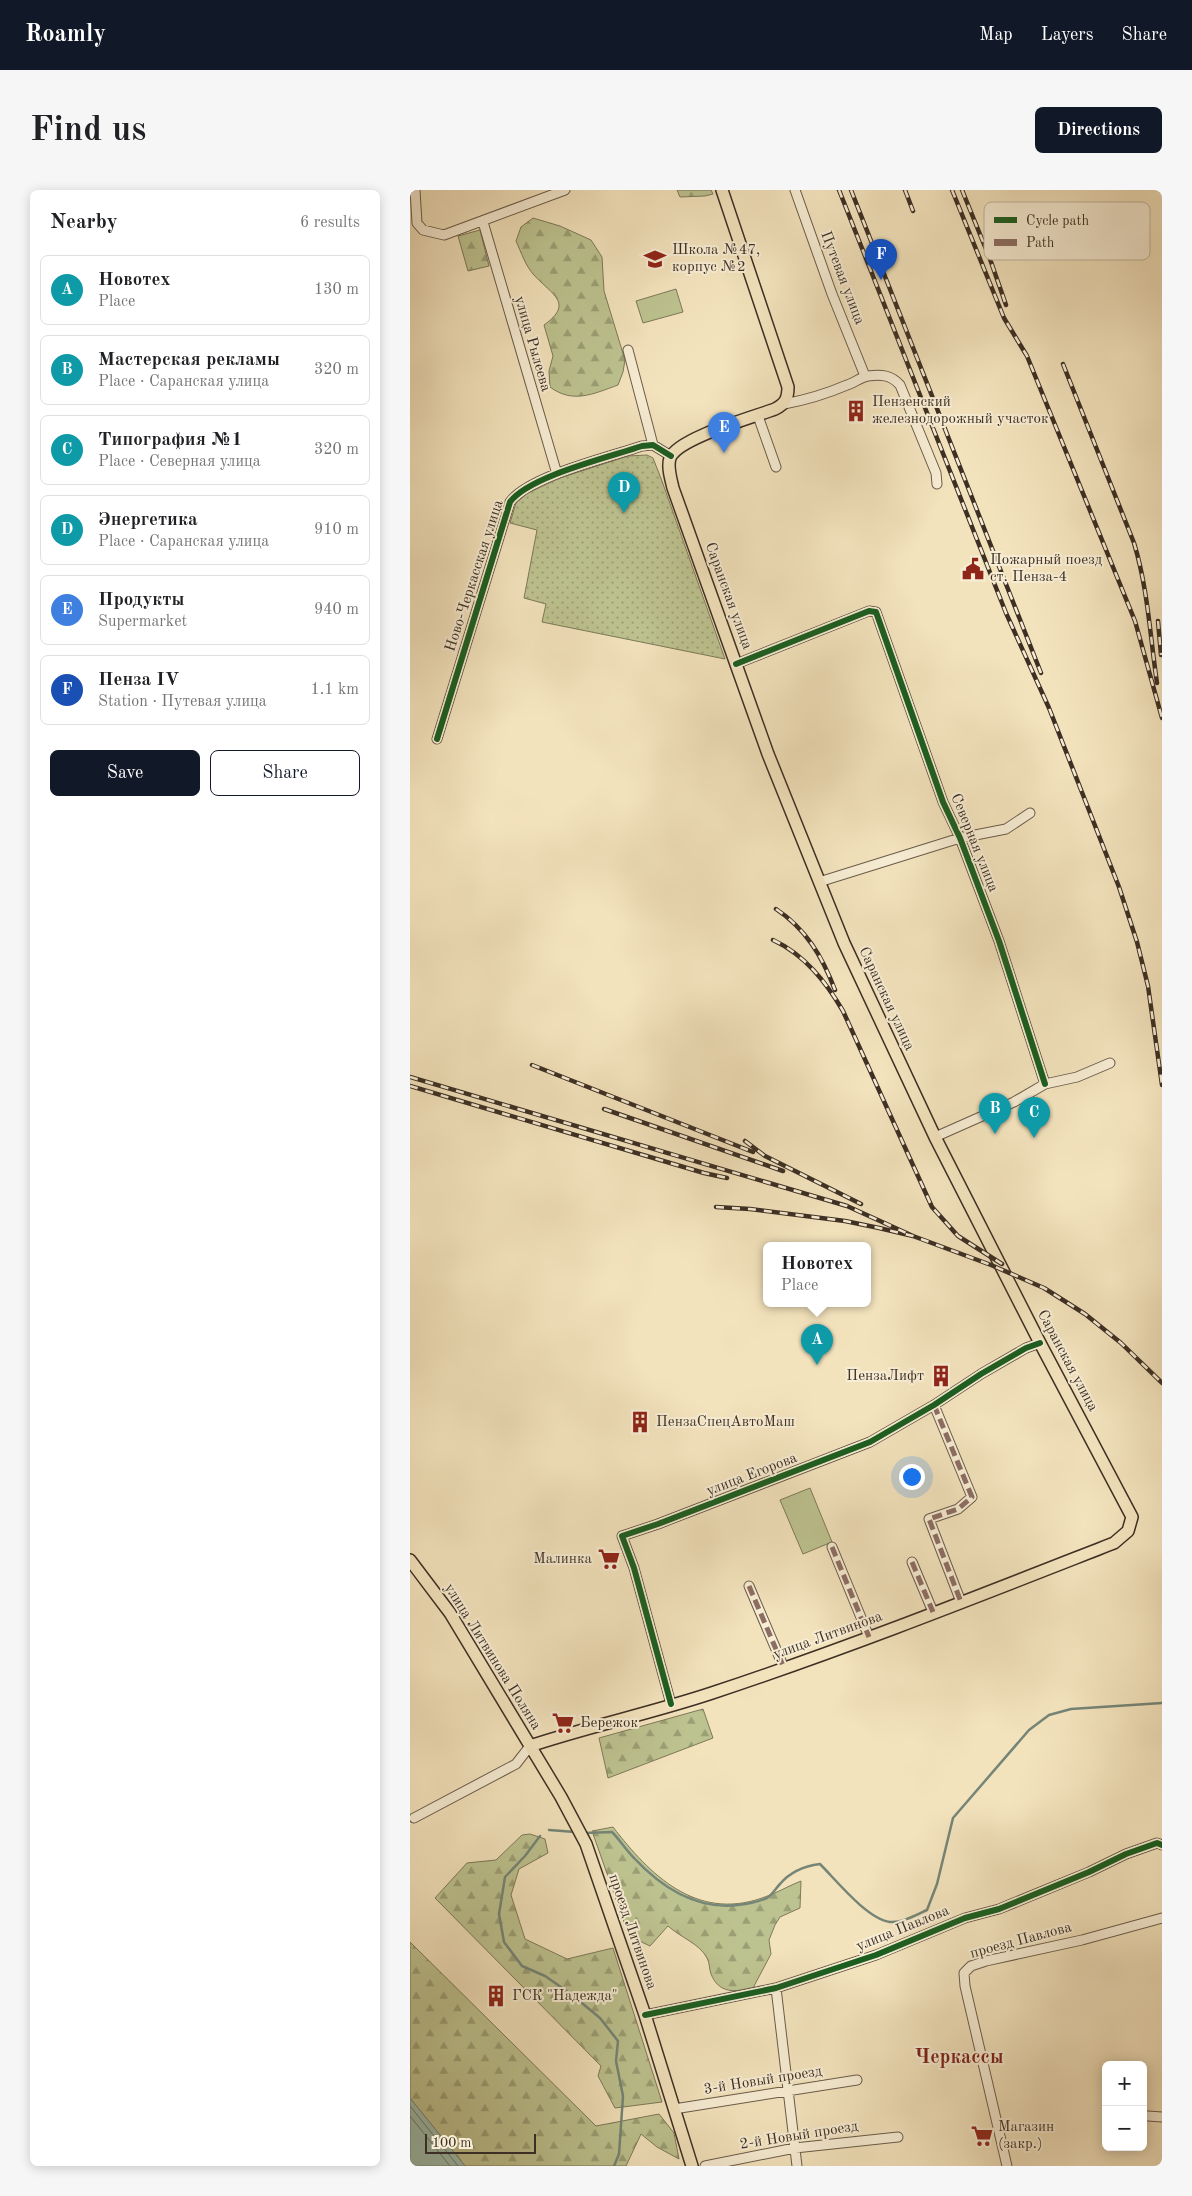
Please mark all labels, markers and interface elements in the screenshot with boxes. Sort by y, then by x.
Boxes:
text: Roamly [25,23,106,47]
text: Map [979,26,1013,44]
text: Layers [1041,26,1093,44]
text: Share [1121,26,1167,44]
button: Directions [1035,107,1162,153]
text: Find us [30,113,146,148]
legend [984,202,1150,260]
text: Nearby [50,212,118,233]
text: Cycle path [1026,214,1089,228]
text: 6 results [300,215,360,231]
street label: Путевая улица [817,229,867,327]
text: Path [1026,236,1055,250]
pin: F [865,239,897,280]
place label: Школа №47, корпус №2 [672,243,760,275]
school or university icon: Школа №47, корпус №2 [642,246,668,272]
text: Новотех [98,271,170,290]
text: A [61,282,73,298]
text: 130 m [314,282,359,298]
text: Place [98,294,135,310]
street label: улица Рылеева [511,295,553,394]
text: Мастерская рекламы [98,351,280,370]
text: B [61,362,73,378]
text: 320 m [314,362,359,378]
text: Place · Саранская улица [98,374,269,390]
place label: Пензенский железнодорожный участок [872,395,1049,427]
building icon: Пензенский железнодорожный участок [843,398,869,424]
pin: E [708,412,740,453]
text: Типография №1 [98,431,242,450]
text: C [62,442,72,458]
text: 320 m [314,442,359,458]
text: Place · Северная улица [98,454,261,470]
pin: D [608,472,640,513]
street label: Ново-Черкасская улица [443,498,507,654]
text: Энергетика [98,511,198,530]
text: D [61,522,73,538]
text: 910 m [314,522,359,538]
text: Place · Саранская улица [98,534,269,550]
street label: Саранская улица [702,540,755,652]
place label: Пожарный поезд ст. Пенза-4 [990,553,1103,585]
public building icon: Пожарный поезд ст. Пенза-4 [960,556,986,582]
text: Продукты [98,591,185,610]
text: E [61,602,73,618]
text: 940 m [314,602,359,618]
text: Supermarket [98,614,187,630]
text: Пенза IV [98,671,179,690]
text: F [62,682,72,698]
text: 1.1 km [310,682,359,698]
text: Station · Путевая улица [98,694,267,710]
button: Save [50,750,200,796]
button: Share [210,750,360,796]
street label: Северная улица [947,792,1001,895]
street label: Саранская улица [855,945,917,1054]
pin: B [979,1093,1011,1134]
pin: C [1018,1097,1050,1138]
popup [763,1242,871,1307]
text: Новотех [781,1255,853,1274]
text: Place [781,1278,818,1294]
street label: Саранская улица [1034,1308,1100,1415]
pin: A [801,1324,833,1365]
building icon: ПензаЛифт [928,1363,954,1389]
place label: ПензаЛифт [846,1369,924,1384]
building icon: ПензаСпецАвтоМаш [627,1409,653,1435]
place label: ПензаСпецАвтоМаш [656,1415,795,1430]
street label: улица Егорова [705,1451,800,1499]
your location [899,1464,925,1490]
supermarket icon: Малинка [596,1546,622,1572]
place label: Малинка [533,1552,593,1567]
street label: улица Литвинова Поляна [441,1581,544,1733]
street label: улица Литвинова [771,1609,885,1663]
supermarket icon: Бережок [550,1710,576,1736]
place label: Бережок [580,1716,638,1731]
street label: проезд Литвинова [605,1872,659,1992]
street label: улица Павлова [854,1903,952,1954]
street label: проезд Павлова [969,1920,1074,1962]
building icon: ГСК "Надежда" [483,1983,509,2009]
place label: ГСК "Надежда" [512,1989,618,2004]
district label: Черкассы [914,2048,1004,2068]
map controls [1102,2061,1147,2151]
button: + [1102,2061,1147,2106]
street label: 3-й Новый проезд [703,2064,824,2098]
button: − [1102,2106,1147,2151]
street label: 2-й Новый проезд [739,2119,860,2153]
place label: Магазин (закр.) [998,2120,1054,2152]
supermarket icon: Магазин (закр.) [969,2123,995,2149]
scale bar [425,2131,536,2154]
text: 100 m [432,2136,471,2150]

